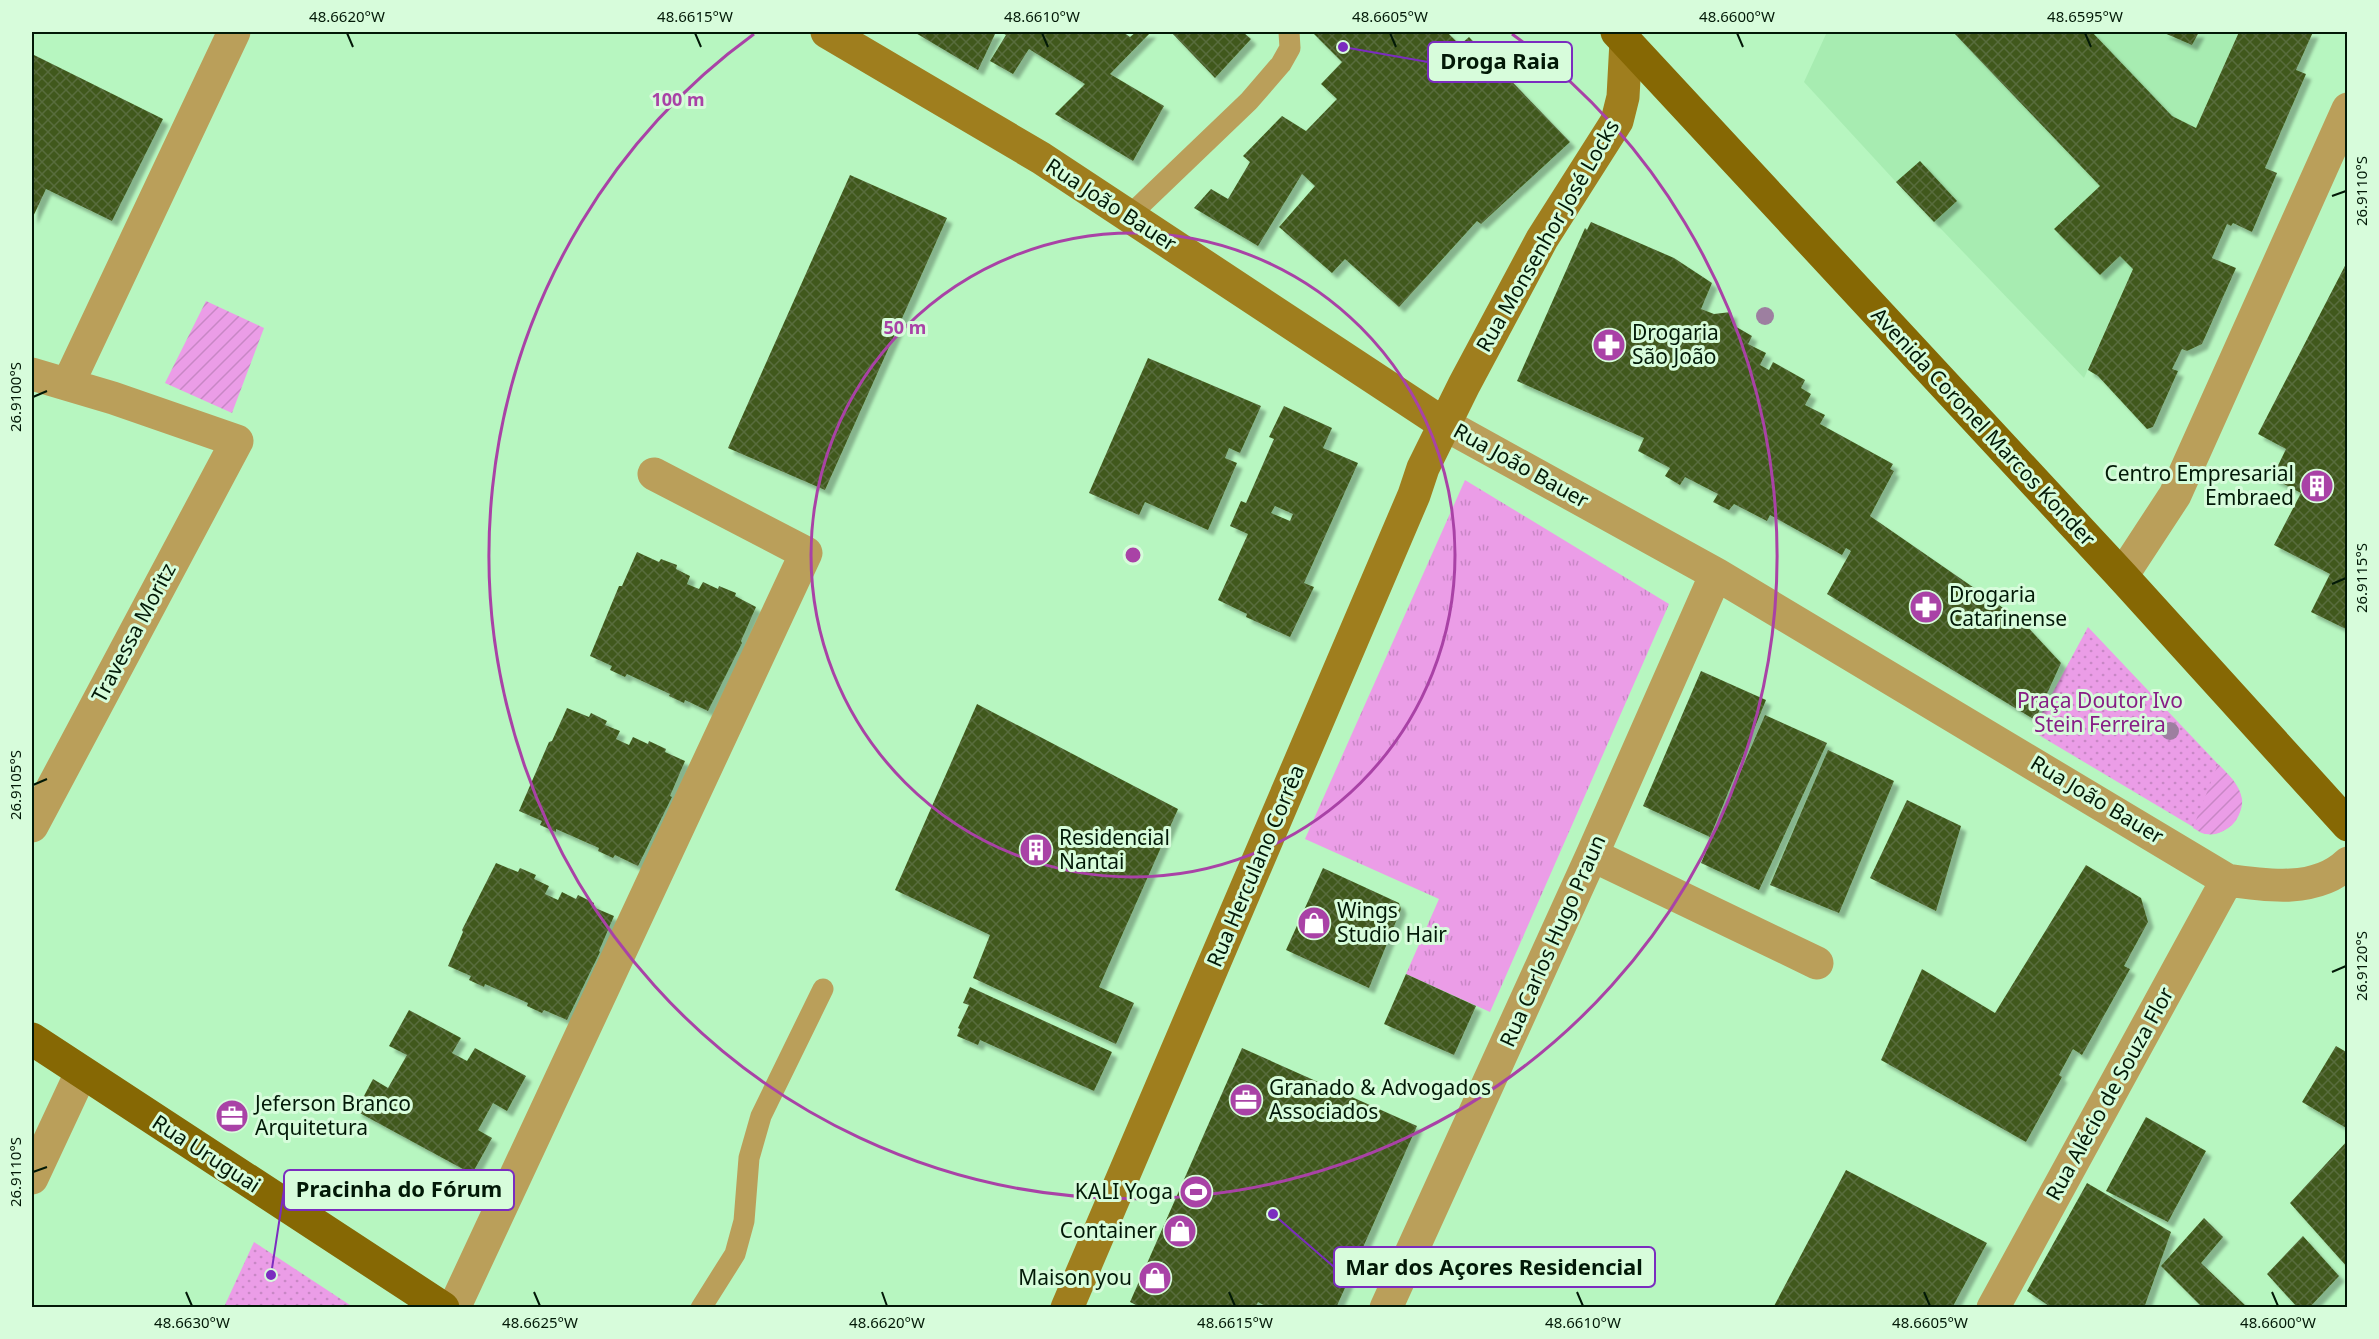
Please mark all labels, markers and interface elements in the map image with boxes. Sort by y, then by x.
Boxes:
text: 48.6620°W [309,6,385,26]
text: 48.6615°W [657,6,733,26]
text: 48.6610°W [1004,6,1080,26]
text: 48.6605°W [1352,6,1428,26]
text: 48.6600°W [1699,6,1775,26]
text: 48.6595°W [2047,6,2123,26]
callout: Droga Raia [1428,42,1572,82]
text: Droga Raia [1440,45,1560,75]
text: 100 m [651,87,705,111]
street label: Rua Monsenhor José Locks [1469,114,1625,357]
street label: Rua João Bauer [1041,151,1183,257]
text: 26.9110°S [2351,156,2371,226]
street label: Avenida Coronel Marcos Konder [1866,301,2102,552]
text: 50 m [884,315,926,339]
place label: Drogaria São João [1632,318,1719,370]
pharmacy icon: Drogaria São João [1591,327,1627,363]
text: 26.9100°S [5,362,25,432]
street label: Rua João Bauer [1449,416,1594,514]
place label: Centro Empresarial Embraed [2104,459,2294,511]
building icon: Centro Empresarial Embraed [2299,468,2335,504]
text: 26.9115°S [2351,543,2371,613]
centre of rings [1123,545,1143,565]
street label: Travessa Moritz [85,558,182,707]
place label: Drogaria Catarinense [1949,580,2067,632]
pharmacy icon: Drogaria Catarinense [1908,589,1944,625]
park label: Praça Doutor Ivo Stein Ferreira [2017,686,2183,738]
street label: Rua João Bauer [2026,748,2170,850]
text: 26.9105°S [5,750,25,820]
street label: Rua Herculano Corrêa [1200,760,1310,971]
place label: Residencial Nantai [1059,823,1170,875]
street label: Rua Carlos Hugo Praun [1493,830,1611,1051]
building icon: Residencial Nantai [1018,832,1054,868]
place label: Wings Studio Hair [1337,896,1447,948]
shop icon: Wings Studio Hair [1296,905,1332,941]
text: 26.9120°S [2351,931,2371,1001]
street label: Rua Alécio de Souza Flor [2039,982,2180,1205]
place label: Granado & Advogados Associados [1269,1073,1491,1125]
office icon: Granado & Advogados Associados [1228,1082,1264,1118]
place label: Jeferson Branco Arquitetura [253,1089,411,1141]
office icon: Jeferson Branco Arquitetura [214,1098,250,1134]
street label: Rua Uruguai [147,1108,266,1199]
text: 26.9110°S [5,1137,25,1207]
callout: Pracinha do Fórum [284,1170,514,1210]
text: Pracinha do Fórum [296,1173,502,1203]
sports icon: KALI Yoga [1178,1174,1214,1210]
place label: KALI Yoga [1075,1177,1173,1205]
shop icon: Container [1162,1213,1198,1249]
place label: Container [1060,1216,1157,1244]
callout: Mar dos Açores Residencial [1334,1247,1655,1287]
text: Mar dos Açores Residencial [1345,1251,1643,1281]
shop icon: Maison you [1137,1260,1173,1296]
place label: Maison you [1018,1263,1132,1291]
text: 48.6630°W [154,1312,230,1332]
text: 48.6625°W [502,1312,578,1332]
text: 48.6620°W [849,1312,925,1332]
text: 48.6615°W [1197,1312,1273,1332]
text: 48.6610°W [1545,1312,1621,1332]
text: 48.6605°W [1892,1312,1968,1332]
text: 48.6600°W [2240,1312,2316,1332]

